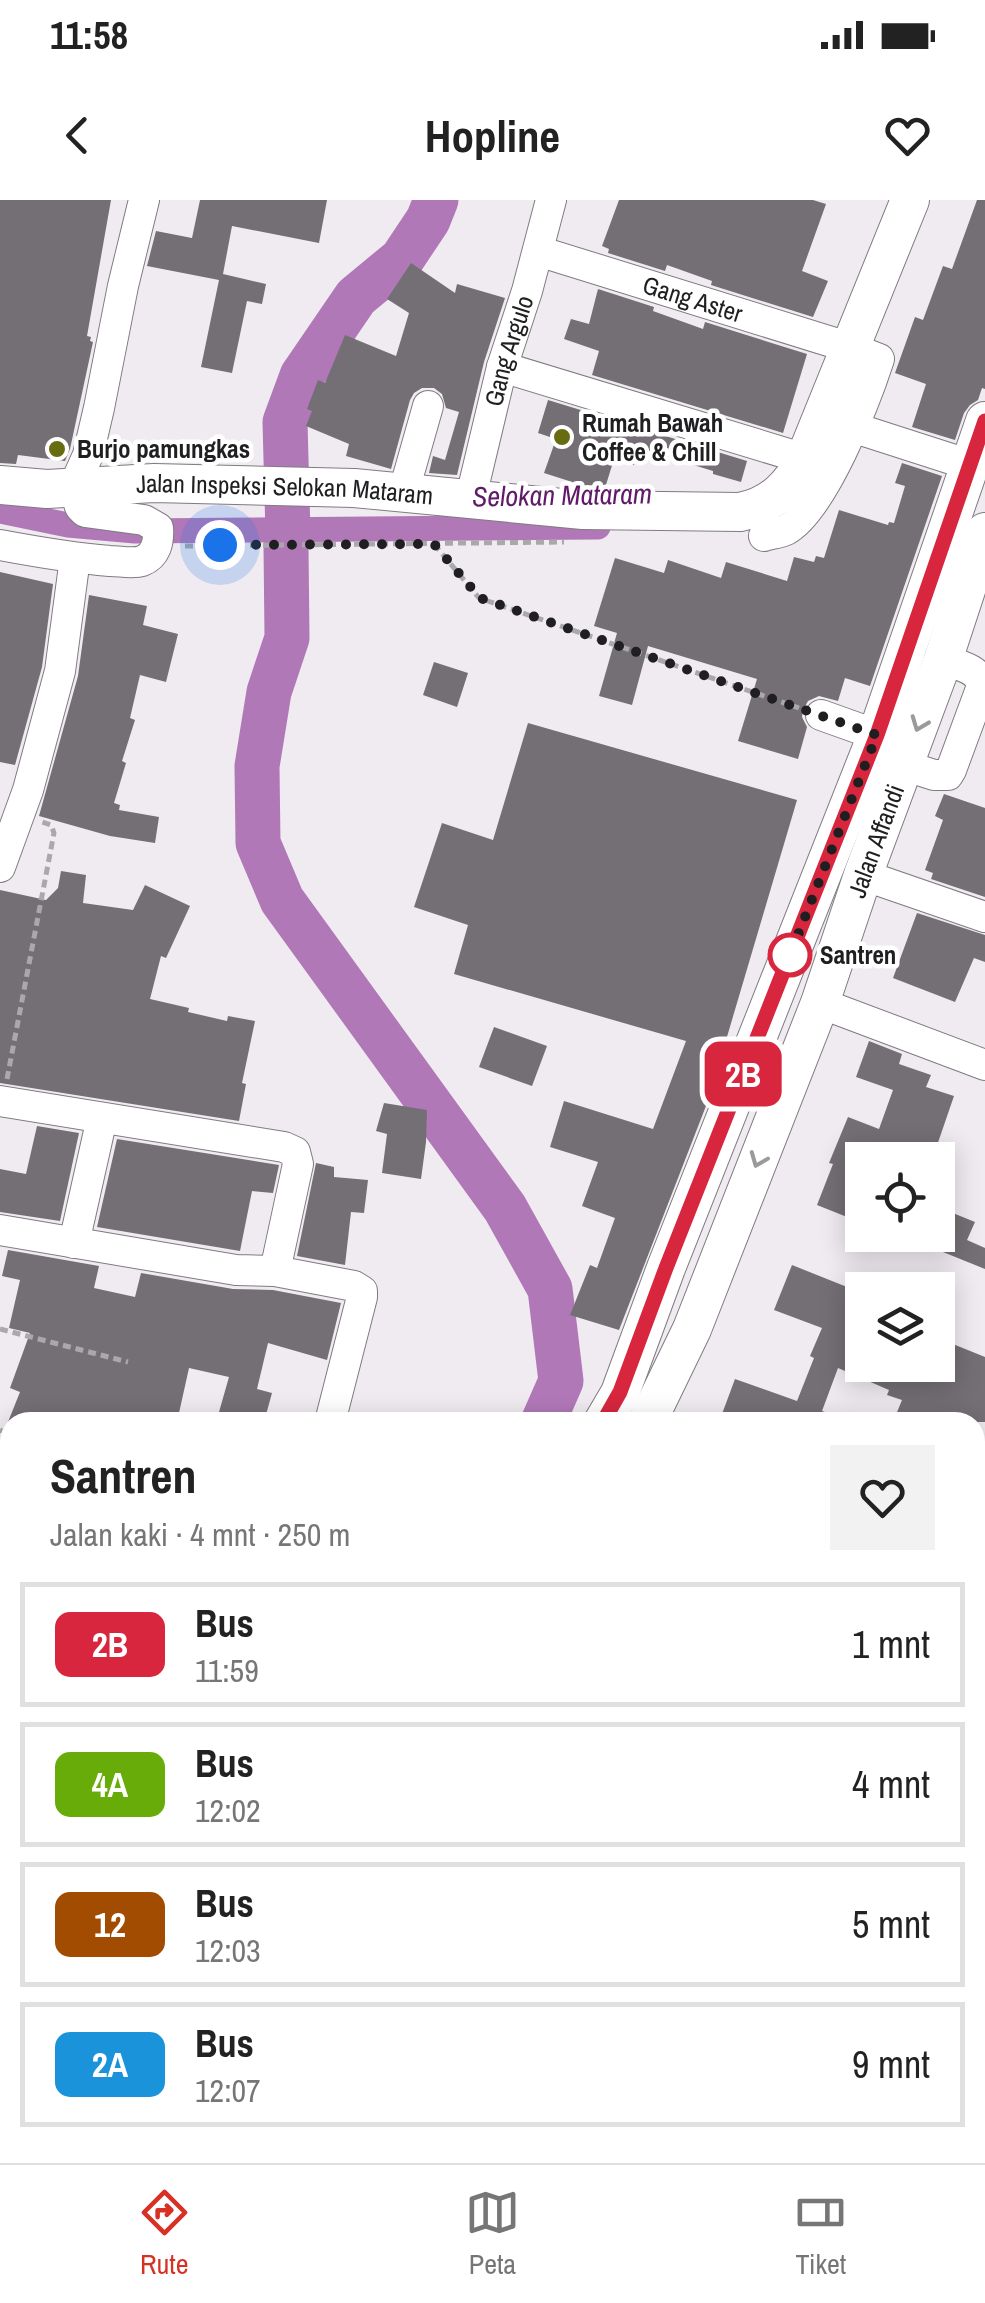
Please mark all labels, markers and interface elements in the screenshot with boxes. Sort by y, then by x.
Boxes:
text: 11:58 [50,10,128,61]
text: Hopline [425,105,560,166]
icon: back [50,108,105,163]
icon: heart [880,108,935,163]
street label: Gang Aster [639,268,747,330]
street label: Gang Argulo [476,291,541,410]
place label: Rumah Bawah Coffee & Chill [582,406,723,469]
marker: Rumah Bawah Coffee & Chill [551,426,573,448]
place label: Burjo pamungkas [77,432,250,466]
marker: Burjo pamungkas [46,438,68,460]
street label: Jalan Inspeksi Selokan Mataram [135,466,435,513]
water label: Selokan Mataram [472,474,652,516]
your location [195,520,245,570]
one-way arrow [910,714,931,731]
street label: Jalan Affandi [840,779,912,902]
marker: Santren [769,934,811,976]
place label: Santren [820,938,896,972]
line badge: 2B [698,1042,788,1106]
text: 2B [725,1051,761,1098]
map controls [845,1142,955,1382]
button: locate [845,1142,955,1252]
one-way arrow [750,1150,770,1168]
button: layers [845,1272,955,1382]
text: Santren [50,1443,197,1508]
button: heart [830,1445,935,1550]
text: Jalan kaki · 4 mnt · 250 m [50,1513,350,1556]
text: Bus [195,1598,254,1649]
text: 1 mnt [852,1619,930,1670]
text: 2B [92,1621,128,1668]
text: 11:59 [195,1649,259,1692]
text: Bus [195,1738,254,1789]
text: 4 mnt [852,1759,930,1810]
text: 4A [92,1761,128,1808]
text: 12:02 [195,1789,261,1832]
text: Bus [195,1878,254,1929]
text: 5 mnt [852,1899,930,1950]
text: 12 [94,1901,126,1948]
text: 12:03 [195,1929,261,1972]
text: Bus [195,2018,254,2069]
text: 9 mnt [852,2039,930,2090]
text: 2A [92,2041,128,2088]
text: 12:07 [195,2069,261,2112]
tab: Rute [137,2185,192,2283]
tab: Peta [465,2185,520,2283]
tab: Tiket [793,2185,848,2283]

